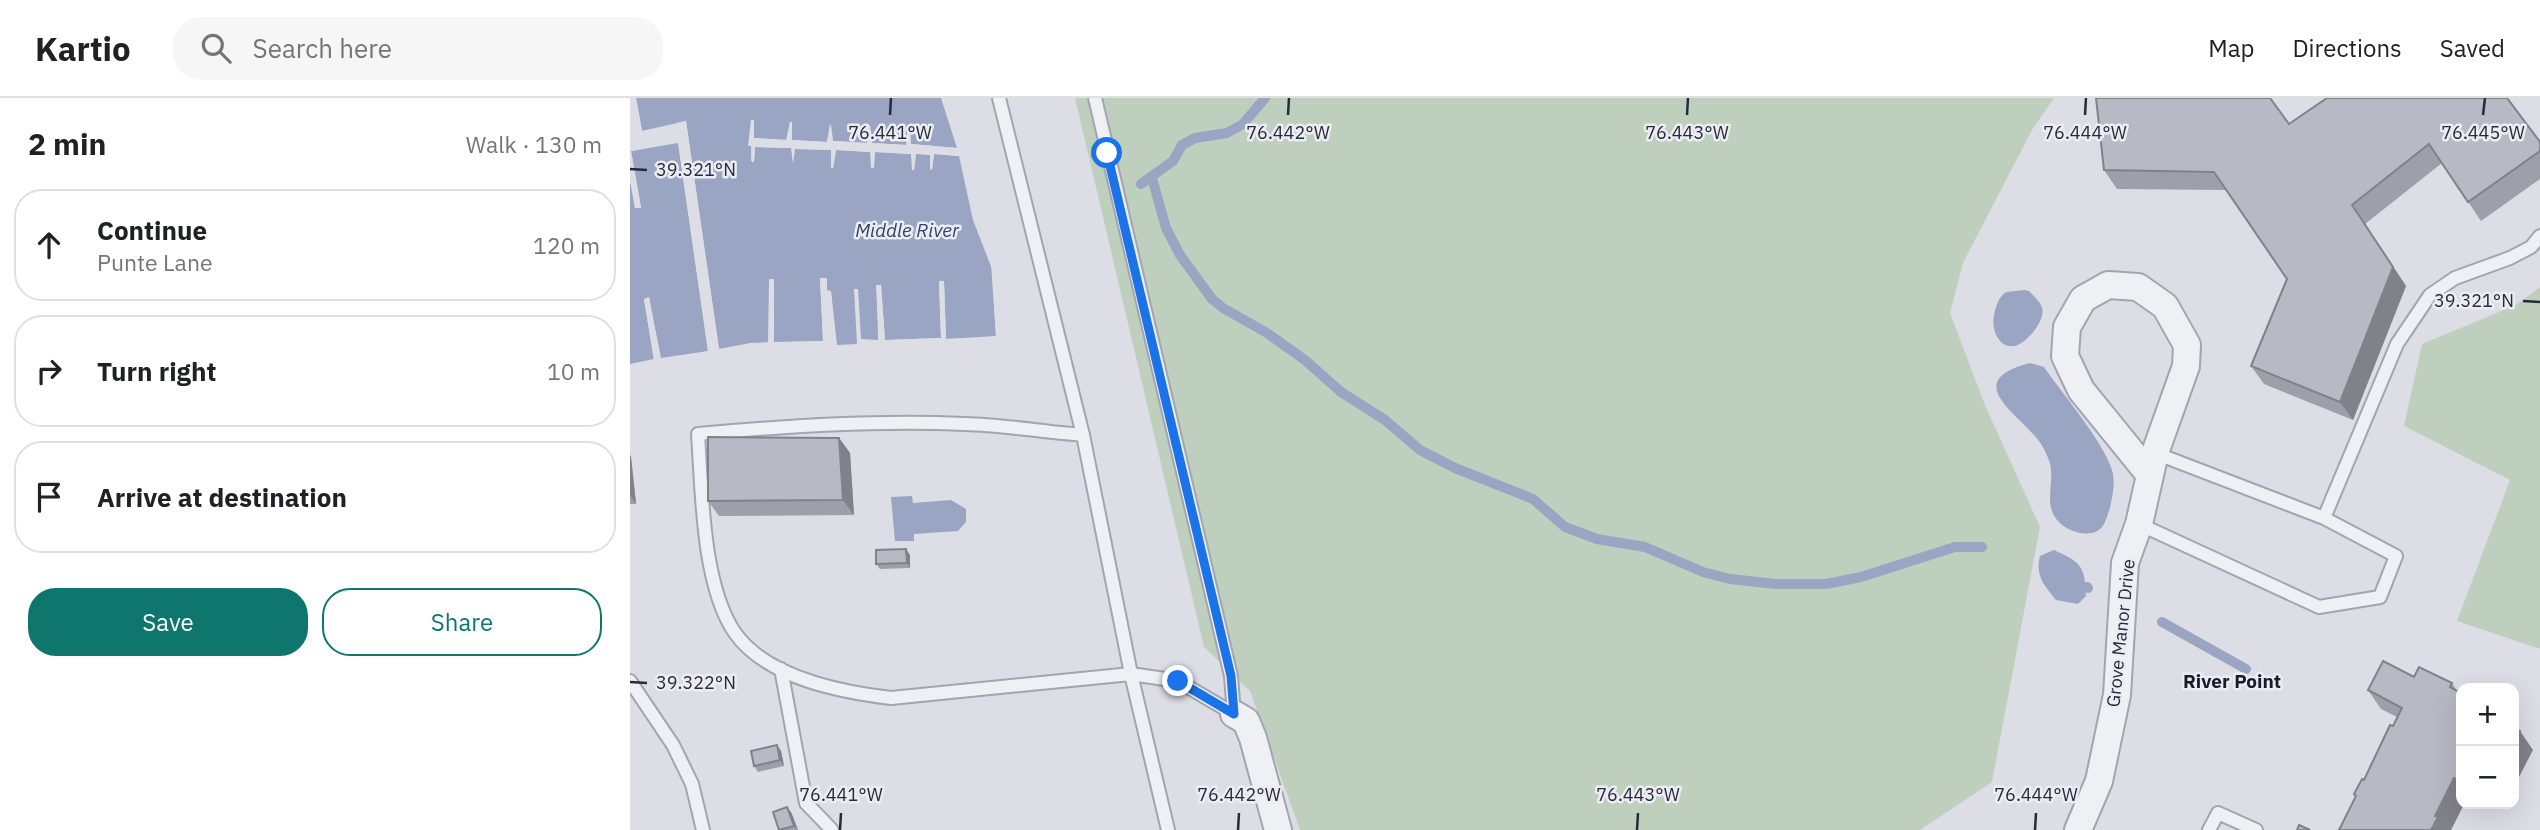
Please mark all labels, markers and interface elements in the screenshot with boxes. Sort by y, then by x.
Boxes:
search box [173,17,663,80]
text: Kartio [35,27,131,70]
icon: search [197,29,235,67]
text: Search here [253,31,392,65]
text: Map [2208,32,2254,64]
text: Directions [2292,32,2402,64]
text: Saved [2440,32,2505,64]
text: 76.441°W [848,121,932,144]
text: 76.442°W [1246,121,1330,144]
text: 76.443°W [1645,121,1729,144]
text: 76.444°W [2043,121,2127,144]
text: 76.445°W [2441,121,2525,144]
text: 2 min [28,124,106,163]
text: Walk · 130 m [466,129,602,159]
route start [1091,137,1122,168]
text: 39.321°N [656,158,736,181]
text: Continue [97,213,207,247]
water label: Middle River [855,218,960,242]
icon: ahead [30,226,68,264]
text: 120 m [533,230,600,260]
text: Punte Lane [97,247,213,277]
text: 39.321°N [2434,289,2514,312]
icon: right [30,352,68,390]
text: Turn right [97,354,216,388]
text: 10 m [547,356,600,386]
icon: arrive [30,478,68,516]
text: Arrive at destination [97,480,347,514]
street label: Grove Manor Drive [2101,558,2140,708]
button: Save [28,588,308,656]
button: Share [322,588,602,656]
route end [1162,665,1193,696]
district label: River Point [2183,669,2281,693]
text: 39.322°N [656,671,736,694]
map controls [2456,683,2519,809]
button: + [2456,683,2519,746]
button: − [2456,746,2519,809]
text: 76.441°W [799,783,883,806]
text: 76.442°W [1197,783,1281,806]
text: 76.443°W [1596,783,1680,806]
text: 76.444°W [1994,783,2078,806]

